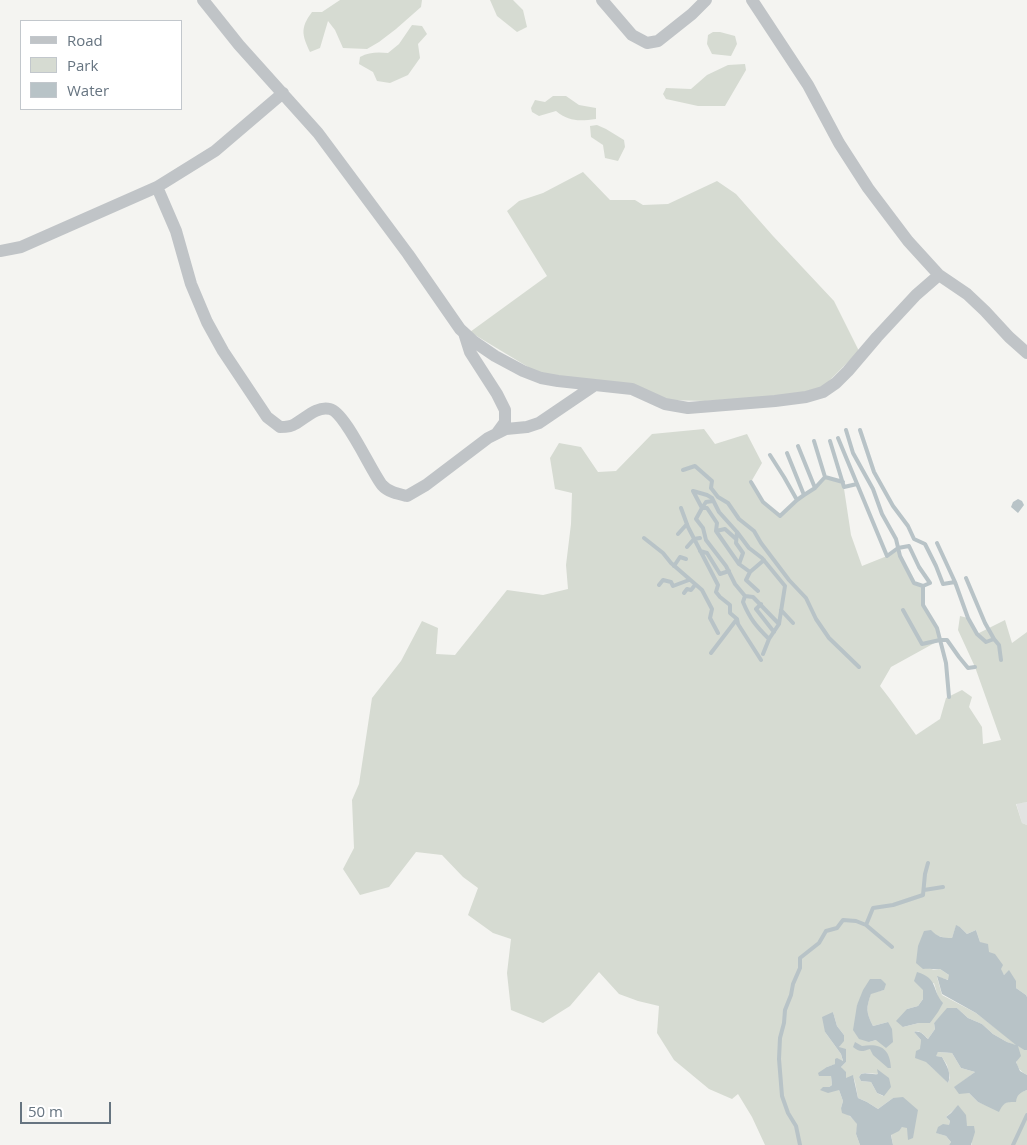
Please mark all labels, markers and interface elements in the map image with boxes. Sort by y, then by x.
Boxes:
legend [20,20,182,110]
text: Road [67,30,103,50]
text: Park [67,55,98,75]
text: Water [67,80,109,100]
scale bar [22,1092,114,1124]
text: 50 m [28,1101,63,1121]

